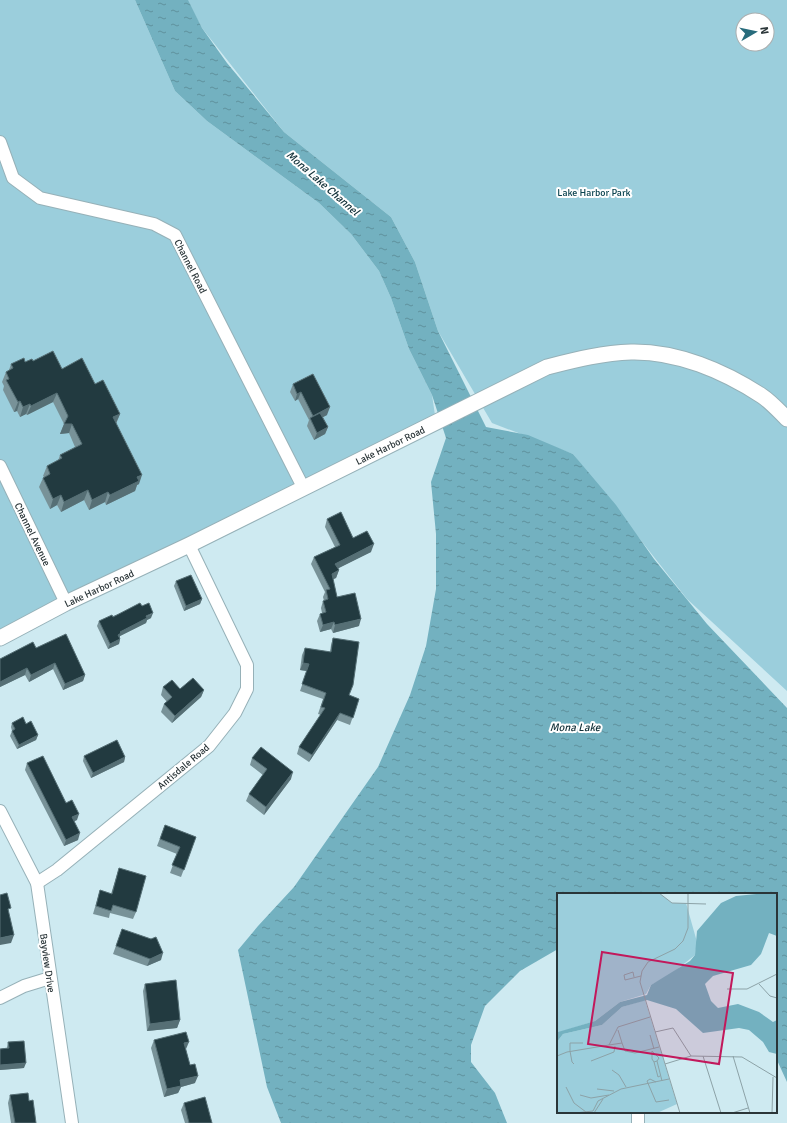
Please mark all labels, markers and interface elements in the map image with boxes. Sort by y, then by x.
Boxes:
north arrow [735,12,775,52]
text: N [757,26,771,35]
water label: Mona Lake Channel [284,148,362,219]
park label: Lake Harbor Park [557,187,631,199]
street label: Channel Road [171,237,209,295]
street label: Lake Harbor Road [354,424,427,468]
street label: Channel Avenue [12,501,53,568]
street label: Lake Harbor Road [63,568,136,610]
water label: Mona Lake [550,721,601,734]
street label: Antisdale Road [155,742,212,792]
inset map [557,893,777,1113]
street label: Bayview Drive [37,933,57,993]

